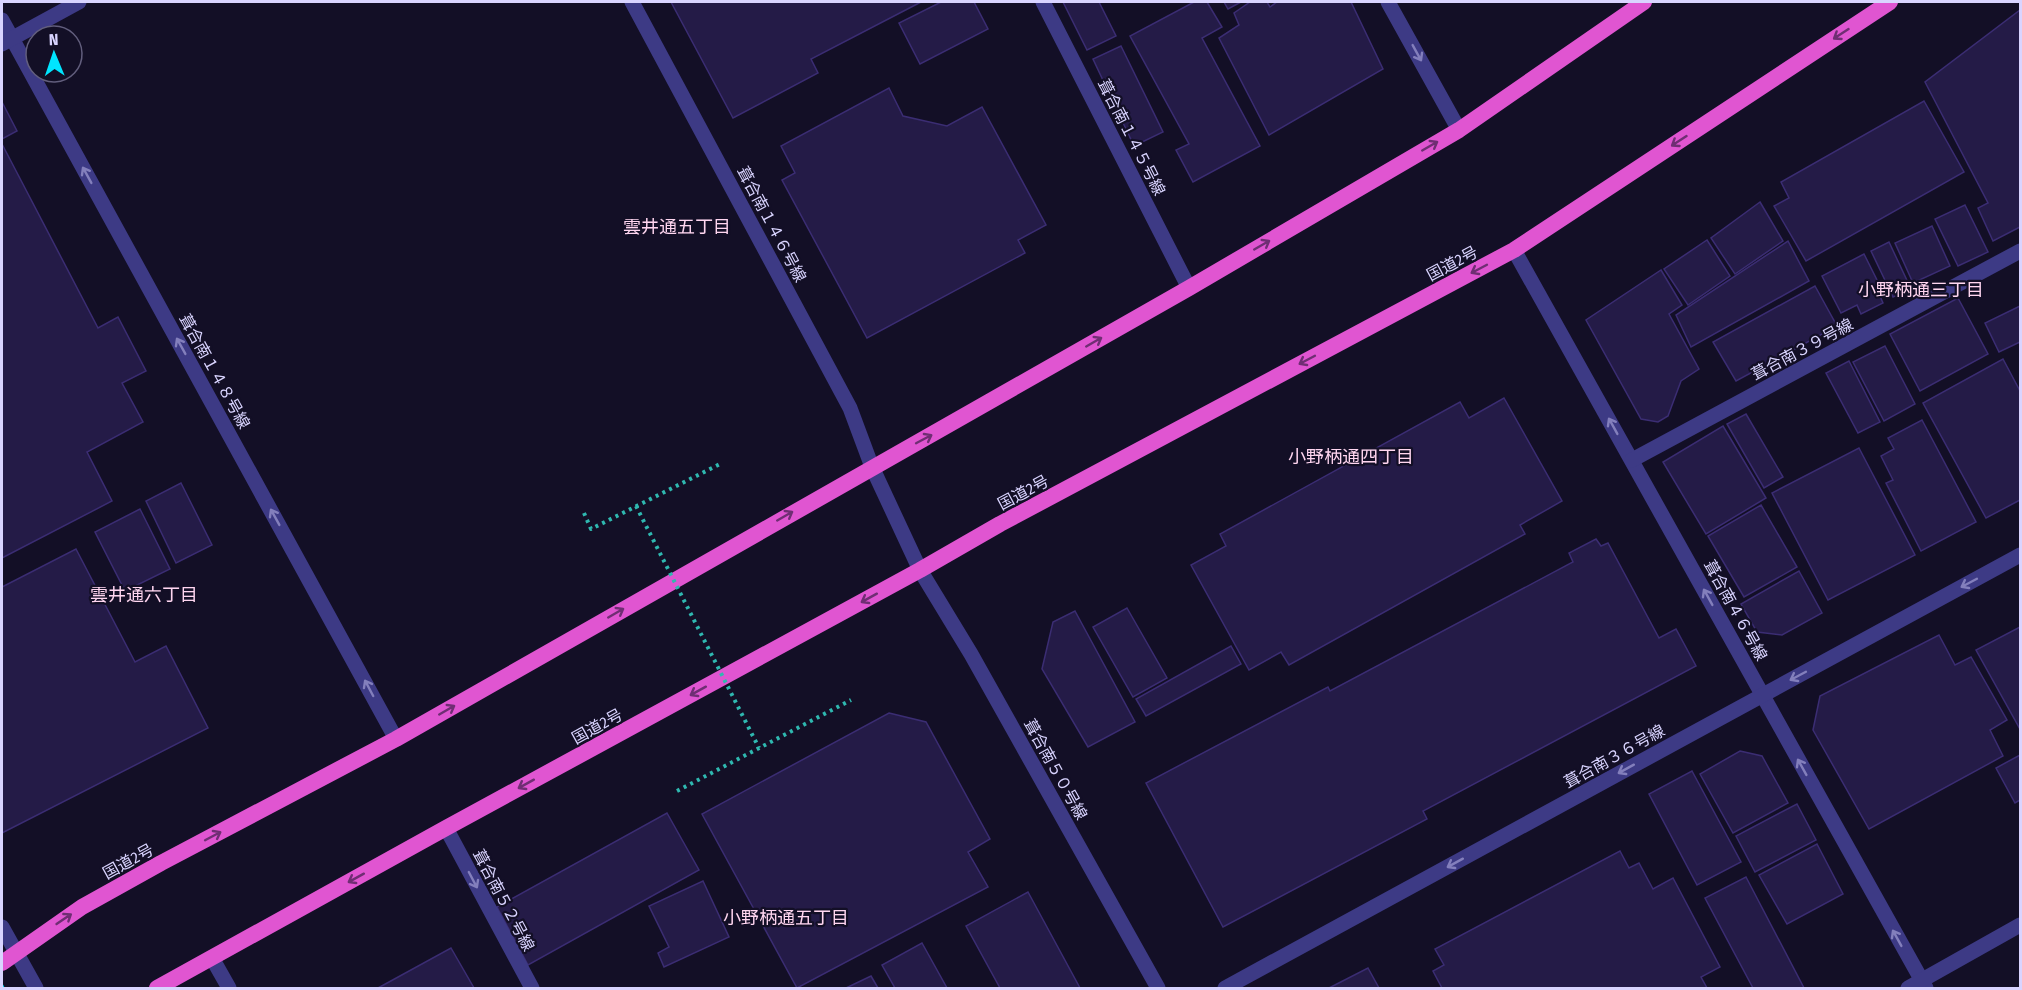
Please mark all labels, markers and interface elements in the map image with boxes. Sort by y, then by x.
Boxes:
north arrow [24,24,84,84]
one-way arrow [1833,28,1850,40]
text: N [48,30,59,49]
one-way arrow [1412,43,1423,61]
street label: 葺合南１４５号線 [1094,76,1169,199]
one-way arrow [1670,135,1687,148]
one-way arrow [1421,140,1438,152]
street label: 葺合南１４６号線 [733,163,810,285]
one-way arrow [81,167,93,184]
district label: 雲井通五丁目 [623,216,731,238]
one-way arrow [1253,239,1270,251]
street label: 国道2号 [1423,242,1481,285]
one-way arrow [1471,263,1488,275]
district label: 小野柄通三丁目 [1858,279,1984,301]
street label: 葺合南１４８号線 [175,311,254,432]
street label: 葺合南３９号線 [1748,315,1856,384]
one-way arrow [1085,336,1102,348]
one-way arrow [175,338,187,355]
one-way arrow [1298,355,1316,367]
one-way arrow [1607,418,1619,435]
one-way arrow [915,433,932,445]
district label: 小野柄通四丁目 [1288,446,1414,468]
street label: 国道2号 [994,471,1052,514]
one-way arrow [269,509,281,526]
one-way arrow [776,510,793,522]
street label: 葺合南４６号線 [1700,557,1771,664]
one-way arrow [1961,577,1978,589]
district label: 雲井通六丁目 [90,584,198,606]
one-way arrow [1702,589,1714,606]
one-way arrow [861,592,878,604]
one-way arrow [607,607,624,619]
one-way arrow [1789,671,1807,682]
one-way arrow [363,679,374,697]
one-way arrow [689,686,707,697]
one-way arrow [438,704,455,716]
street label: 国道2号 [569,705,626,748]
street label: 葺合南５０号線 [1020,716,1091,823]
street label: 葺合南３６号線 [1561,721,1668,792]
one-way arrow [1796,759,1808,776]
one-way arrow [1618,764,1636,775]
one-way arrow [518,779,536,790]
one-way arrow [204,829,222,841]
street label: 国道2号 [100,840,157,883]
street label: 葺合南５２号線 [469,846,538,954]
one-way arrow [1447,857,1464,869]
one-way arrow [467,871,479,888]
one-way arrow [347,873,364,885]
district label: 小野柄通五丁目 [723,907,849,929]
one-way arrow [56,913,72,925]
one-way arrow [1891,929,1903,946]

